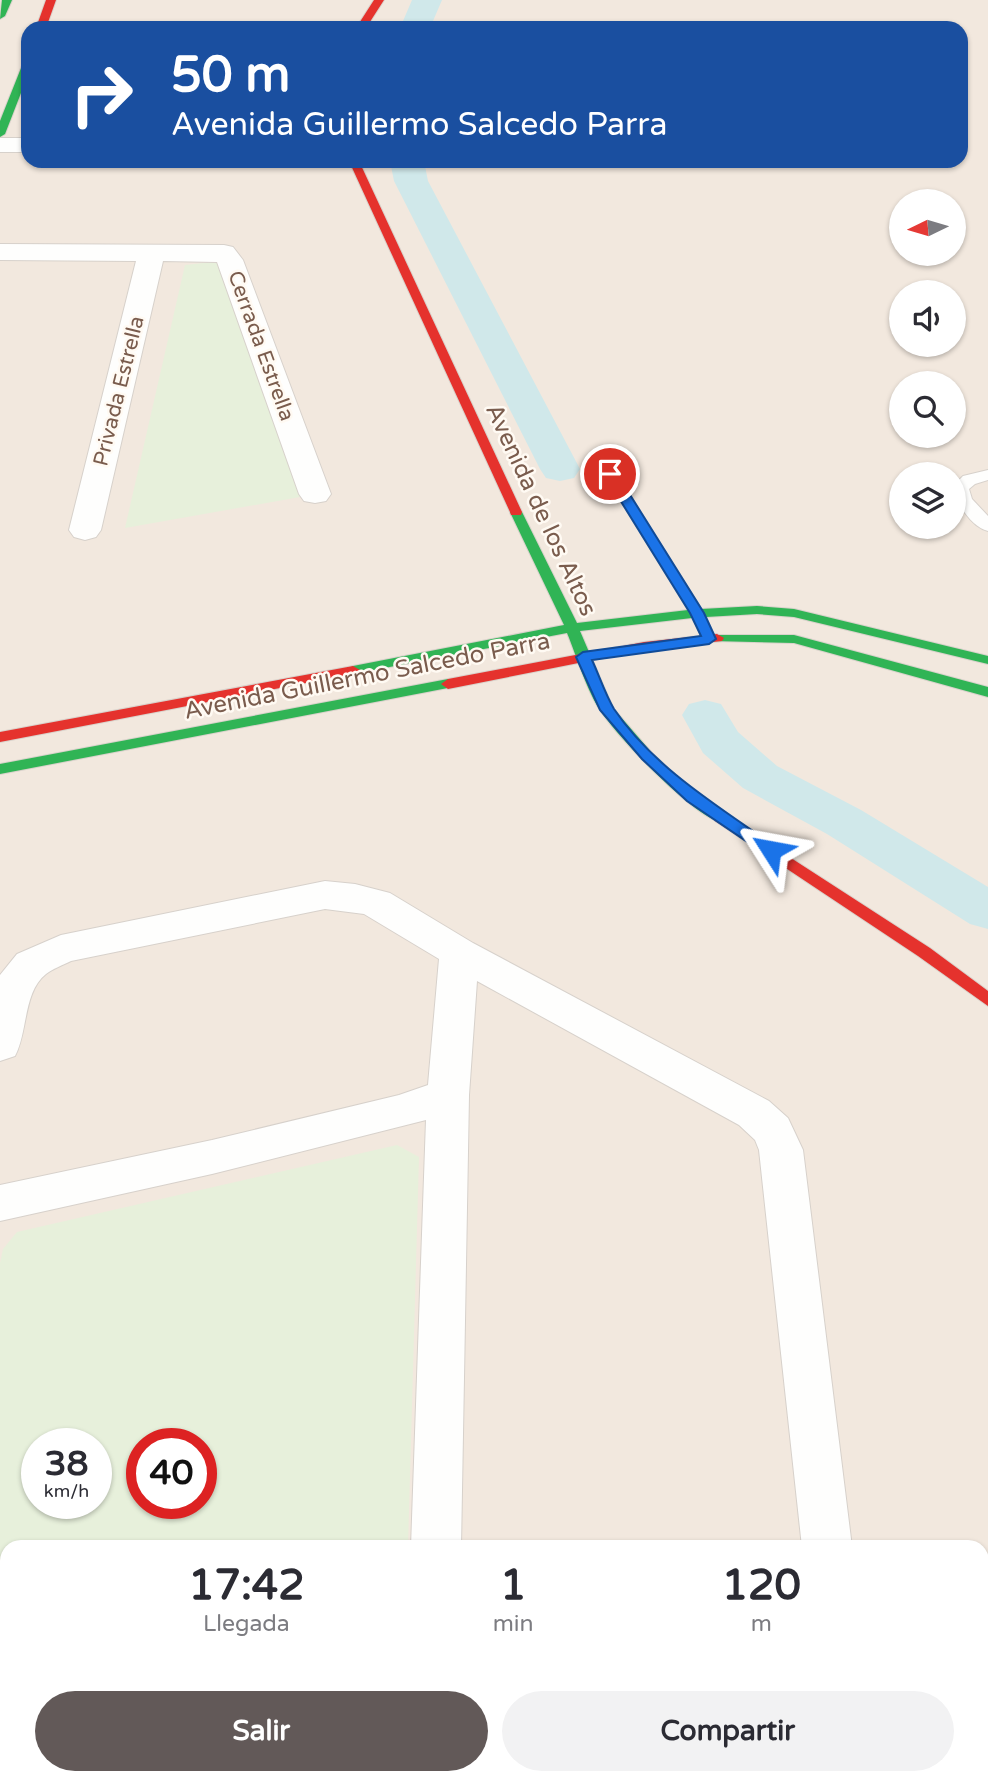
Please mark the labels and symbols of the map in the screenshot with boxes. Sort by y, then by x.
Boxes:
north arrow [889,189,966,266]
street label: Cerrada Estrella [222,268,300,424]
street label: Privada Estrella [88,313,150,469]
street label: Avenida de los Altos [479,399,603,621]
pin [580,444,640,504]
street label: Avenida Guillermo Salcedo Parra [181,626,553,726]
position arrow [734,813,808,887]
speed limit sign: 40 [126,1428,217,1519]

